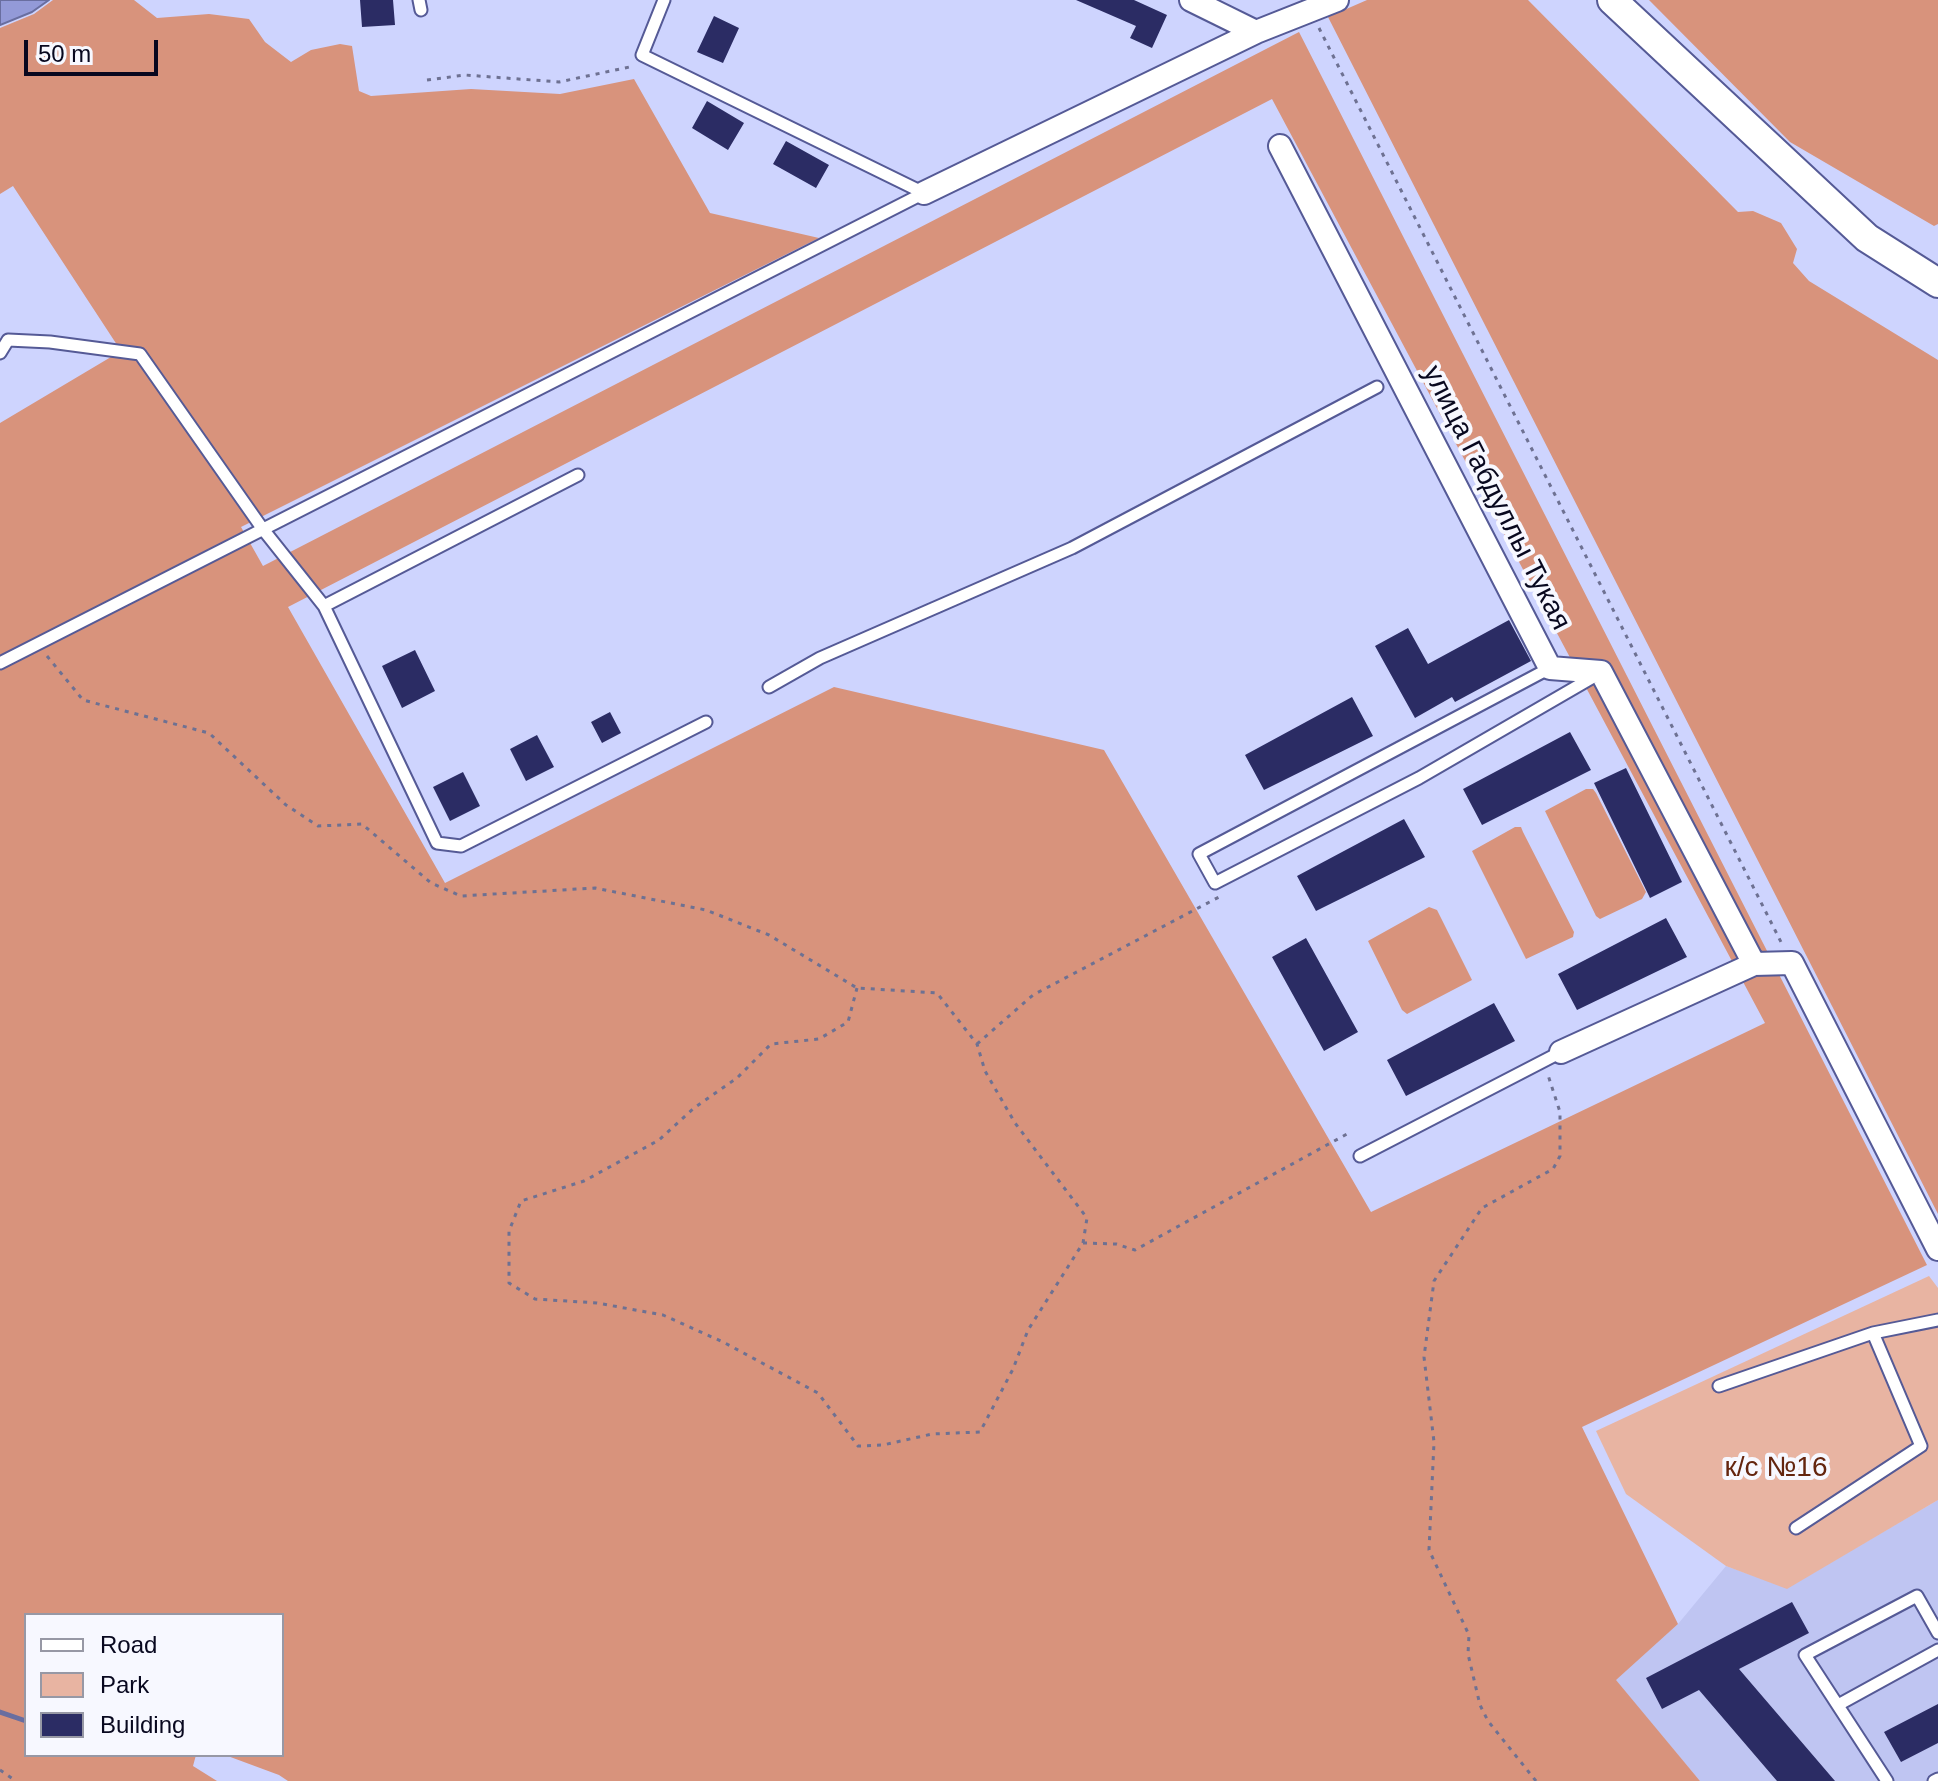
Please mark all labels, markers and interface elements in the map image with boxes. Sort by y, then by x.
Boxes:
scale bar [28,24,162,74]
text: 50 m [38,40,91,67]
street label: улица Габдуллы Тукая [1415,360,1577,636]
park label: к/с №16 [1725,1451,1827,1485]
legend [24,1613,284,1757]
text: Road [100,1631,157,1658]
text: Park [100,1671,149,1698]
text: Building [100,1711,185,1738]

